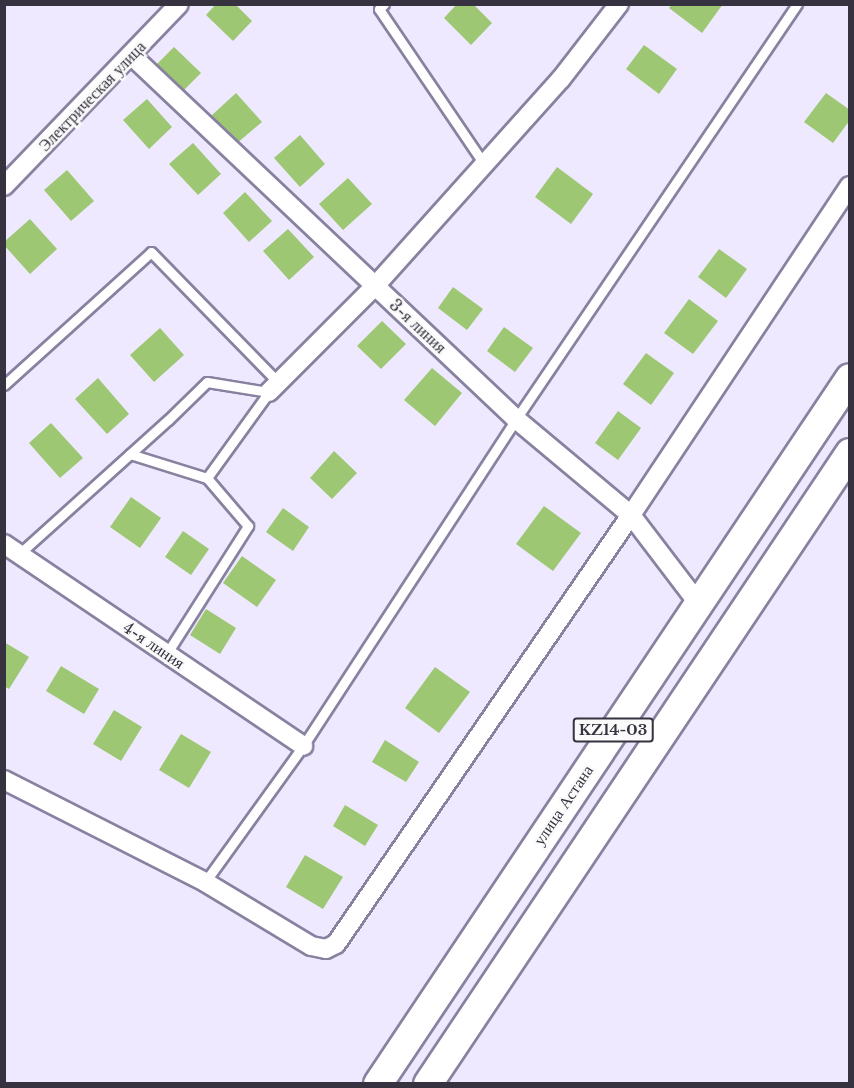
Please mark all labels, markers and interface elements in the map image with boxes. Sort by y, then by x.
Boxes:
street label: Электрическая улица [35,37,149,155]
street label: 3-я линия [386,295,450,357]
street label: 4-я линия [120,618,188,672]
road number: KZ14-03 [572,718,654,742]
street label: улица Астана [529,761,597,849]

